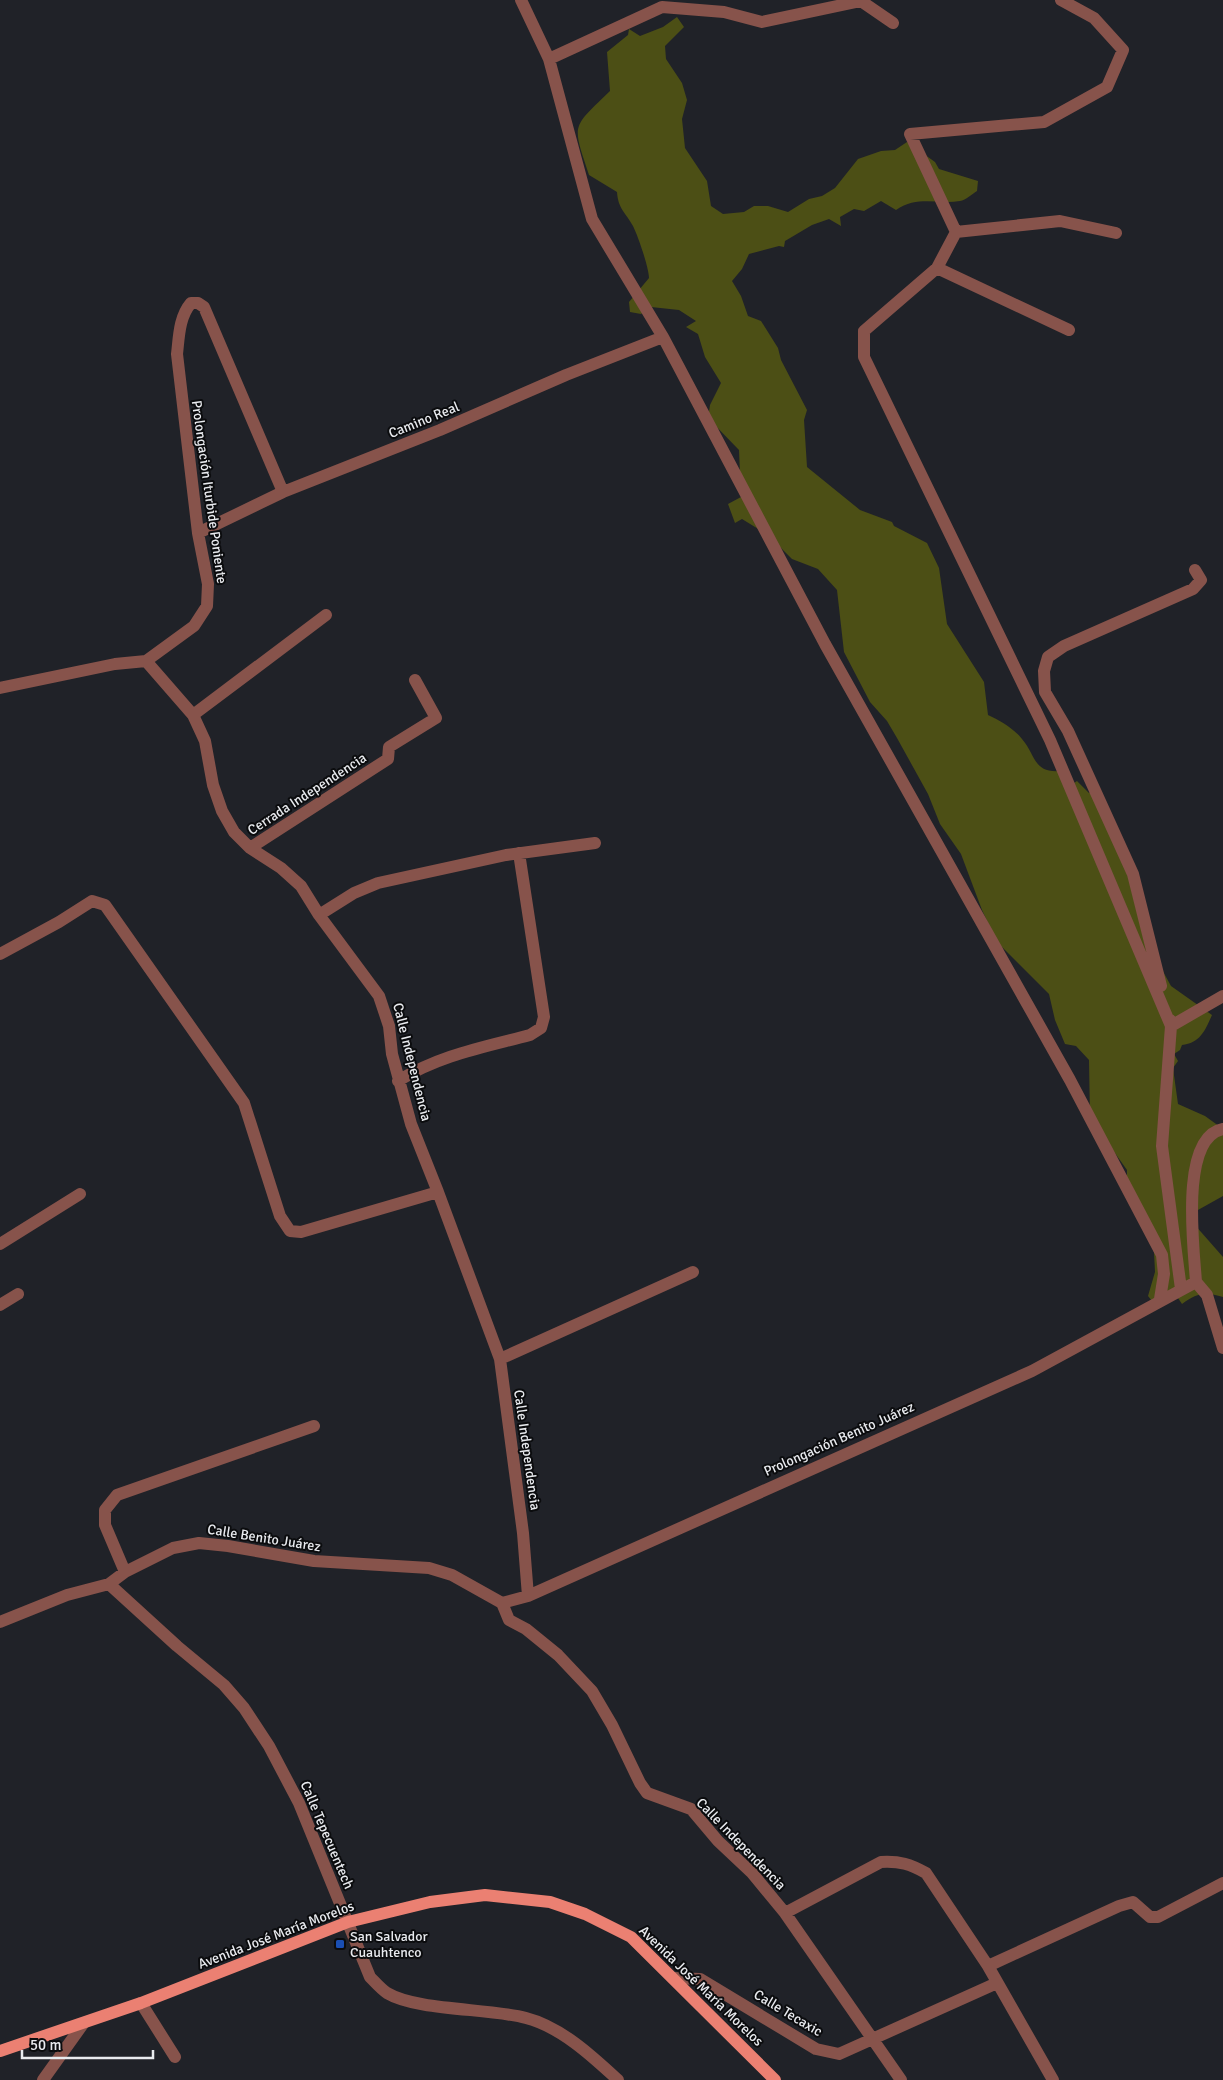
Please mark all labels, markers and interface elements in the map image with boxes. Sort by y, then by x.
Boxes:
street label: Camino Real [386,398,462,442]
street label: Prolongación Iturbide Poniente [188,399,230,585]
street label: Cerrada Independencia [244,749,370,839]
street label: Calle Independencia [389,1001,435,1123]
street label: Calle Independencia [510,1389,544,1511]
street label: Prolongación Benito Juárez [761,1398,917,1480]
street label: Calle Benito Juárez [206,1521,322,1555]
street label: Calle Tepecuentech [297,1779,357,1891]
street label: Calle Independencia [693,1794,789,1894]
street label: Avenida José María Morelos [195,1897,357,1973]
street label: Avenida José María Morelos [635,1922,767,2050]
place label: San Salvador Cuauhtenco [350,1928,429,1961]
marker: San Salvador Cuauhtenco [334,1938,346,1950]
street label: Calle Tecaxic [751,1986,826,2040]
scale bar [22,2028,154,2060]
text: 50 m [30,2036,61,2054]

